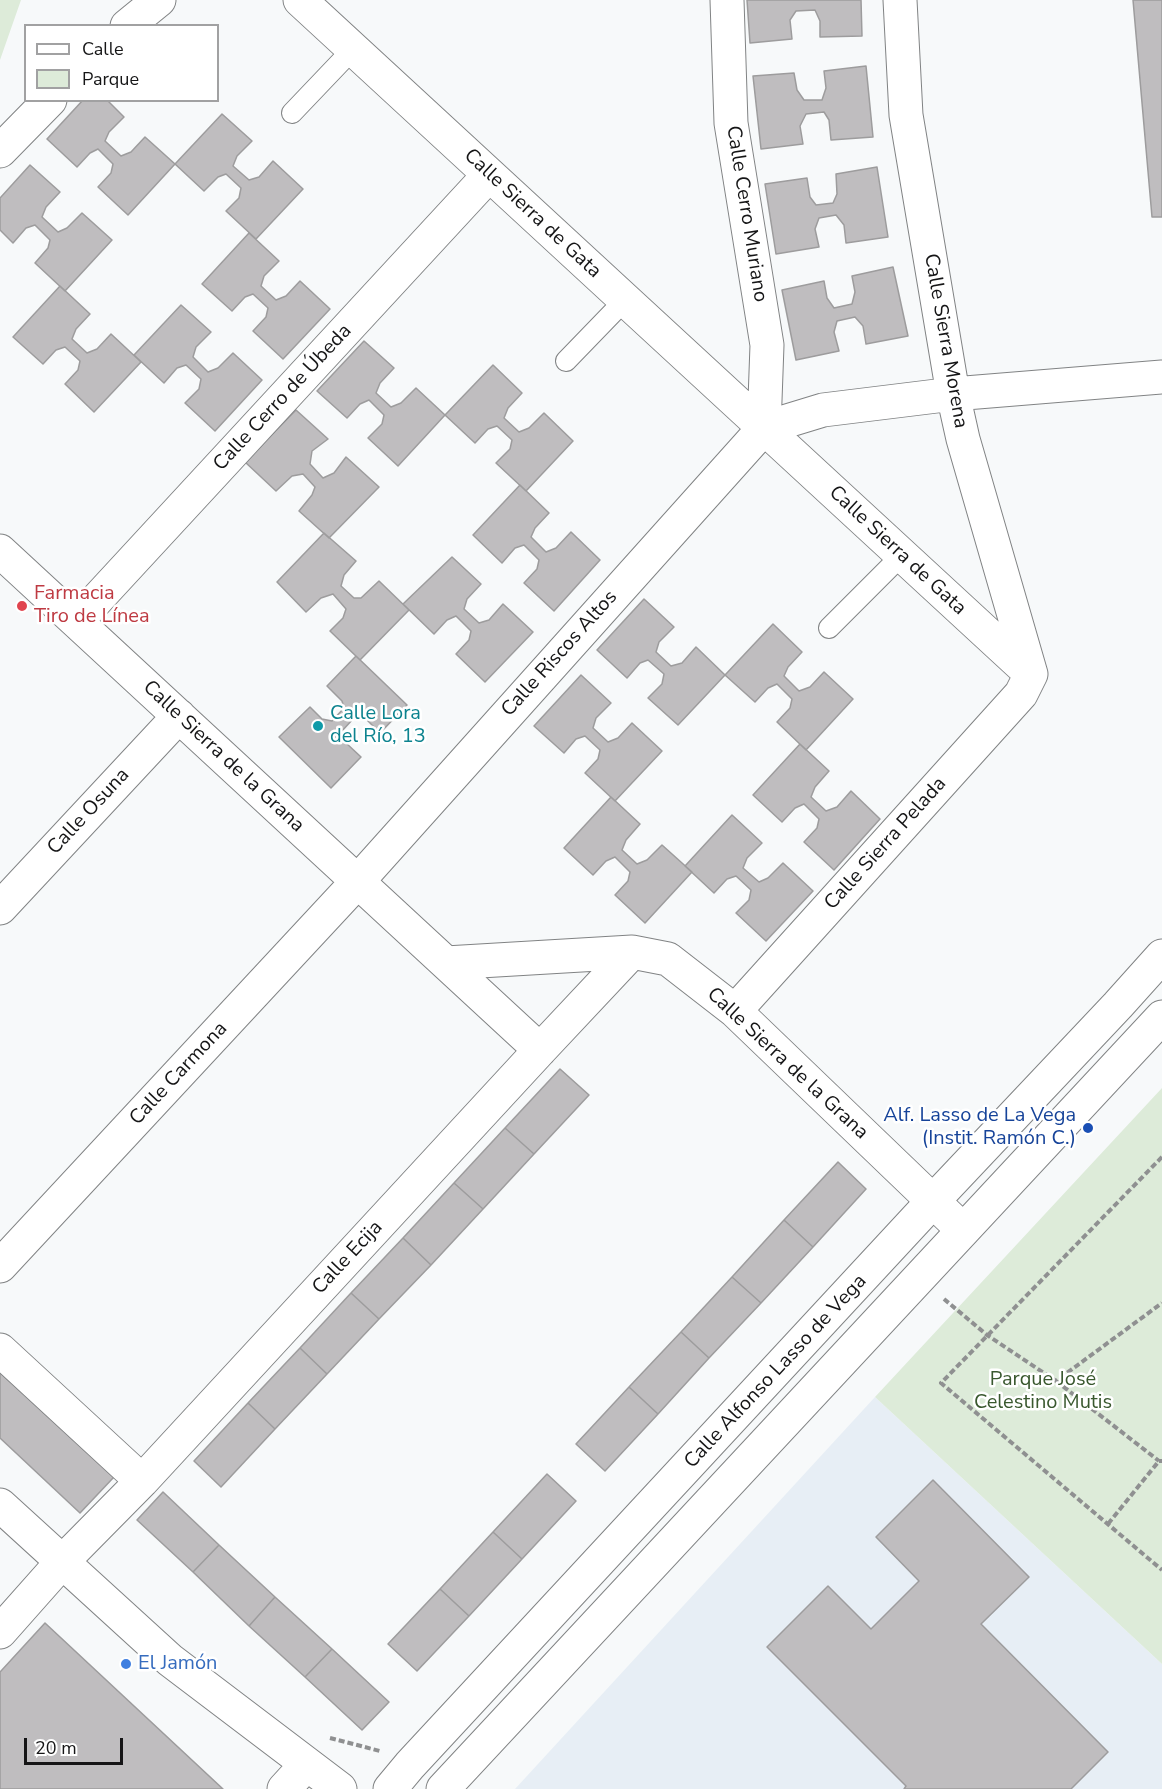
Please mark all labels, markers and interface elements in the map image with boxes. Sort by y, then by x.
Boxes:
legend [24,24,219,102]
text: Calle [82,37,124,61]
text: Parque [82,67,139,91]
street label: Calle Cerro Muriano [720,124,772,304]
street label: Calle Sierra de Gata [458,144,606,284]
street label: Calle Sierra Morena [918,252,972,430]
street label: Calle Cerro de Úbeda [209,320,357,476]
street label: Calle Sierra de Gata [823,481,971,621]
place label: Farmacia Tiro de Línea [34,582,150,629]
street label: Calle Riscos Altos [497,586,623,722]
marker: Farmacia Tiro de Línea [15,599,29,613]
street label: Calle Sierra de la Grana [137,676,309,838]
place label: Calle Lora del Río, 13 [330,702,426,749]
marker: Calle Lora del Río, 13 [311,719,325,733]
street label: Calle Osuna [43,764,135,860]
street label: Calle Sierra Pelada [820,773,952,915]
street label: Calle Sierra de la Grana [701,983,873,1145]
street label: Calle Carmona [125,1017,233,1131]
place label: Alf. Lasso de La Vega (Instit. Ramón C.) [883,1104,1076,1151]
marker: Alf. Lasso de La Vega (Instit. Ramón C.) [1081,1121,1095,1135]
street label: Calle Ecija [308,1216,388,1300]
street label: Calle Alfonso Lasso de Vega [680,1270,872,1474]
park label: Parque José Celestino Mutis [974,1368,1112,1415]
place label: El Jamón [138,1652,217,1676]
marker: El Jamón [119,1657,133,1671]
scale bar [27,1726,126,1764]
text: 20 m [35,1736,77,1760]

